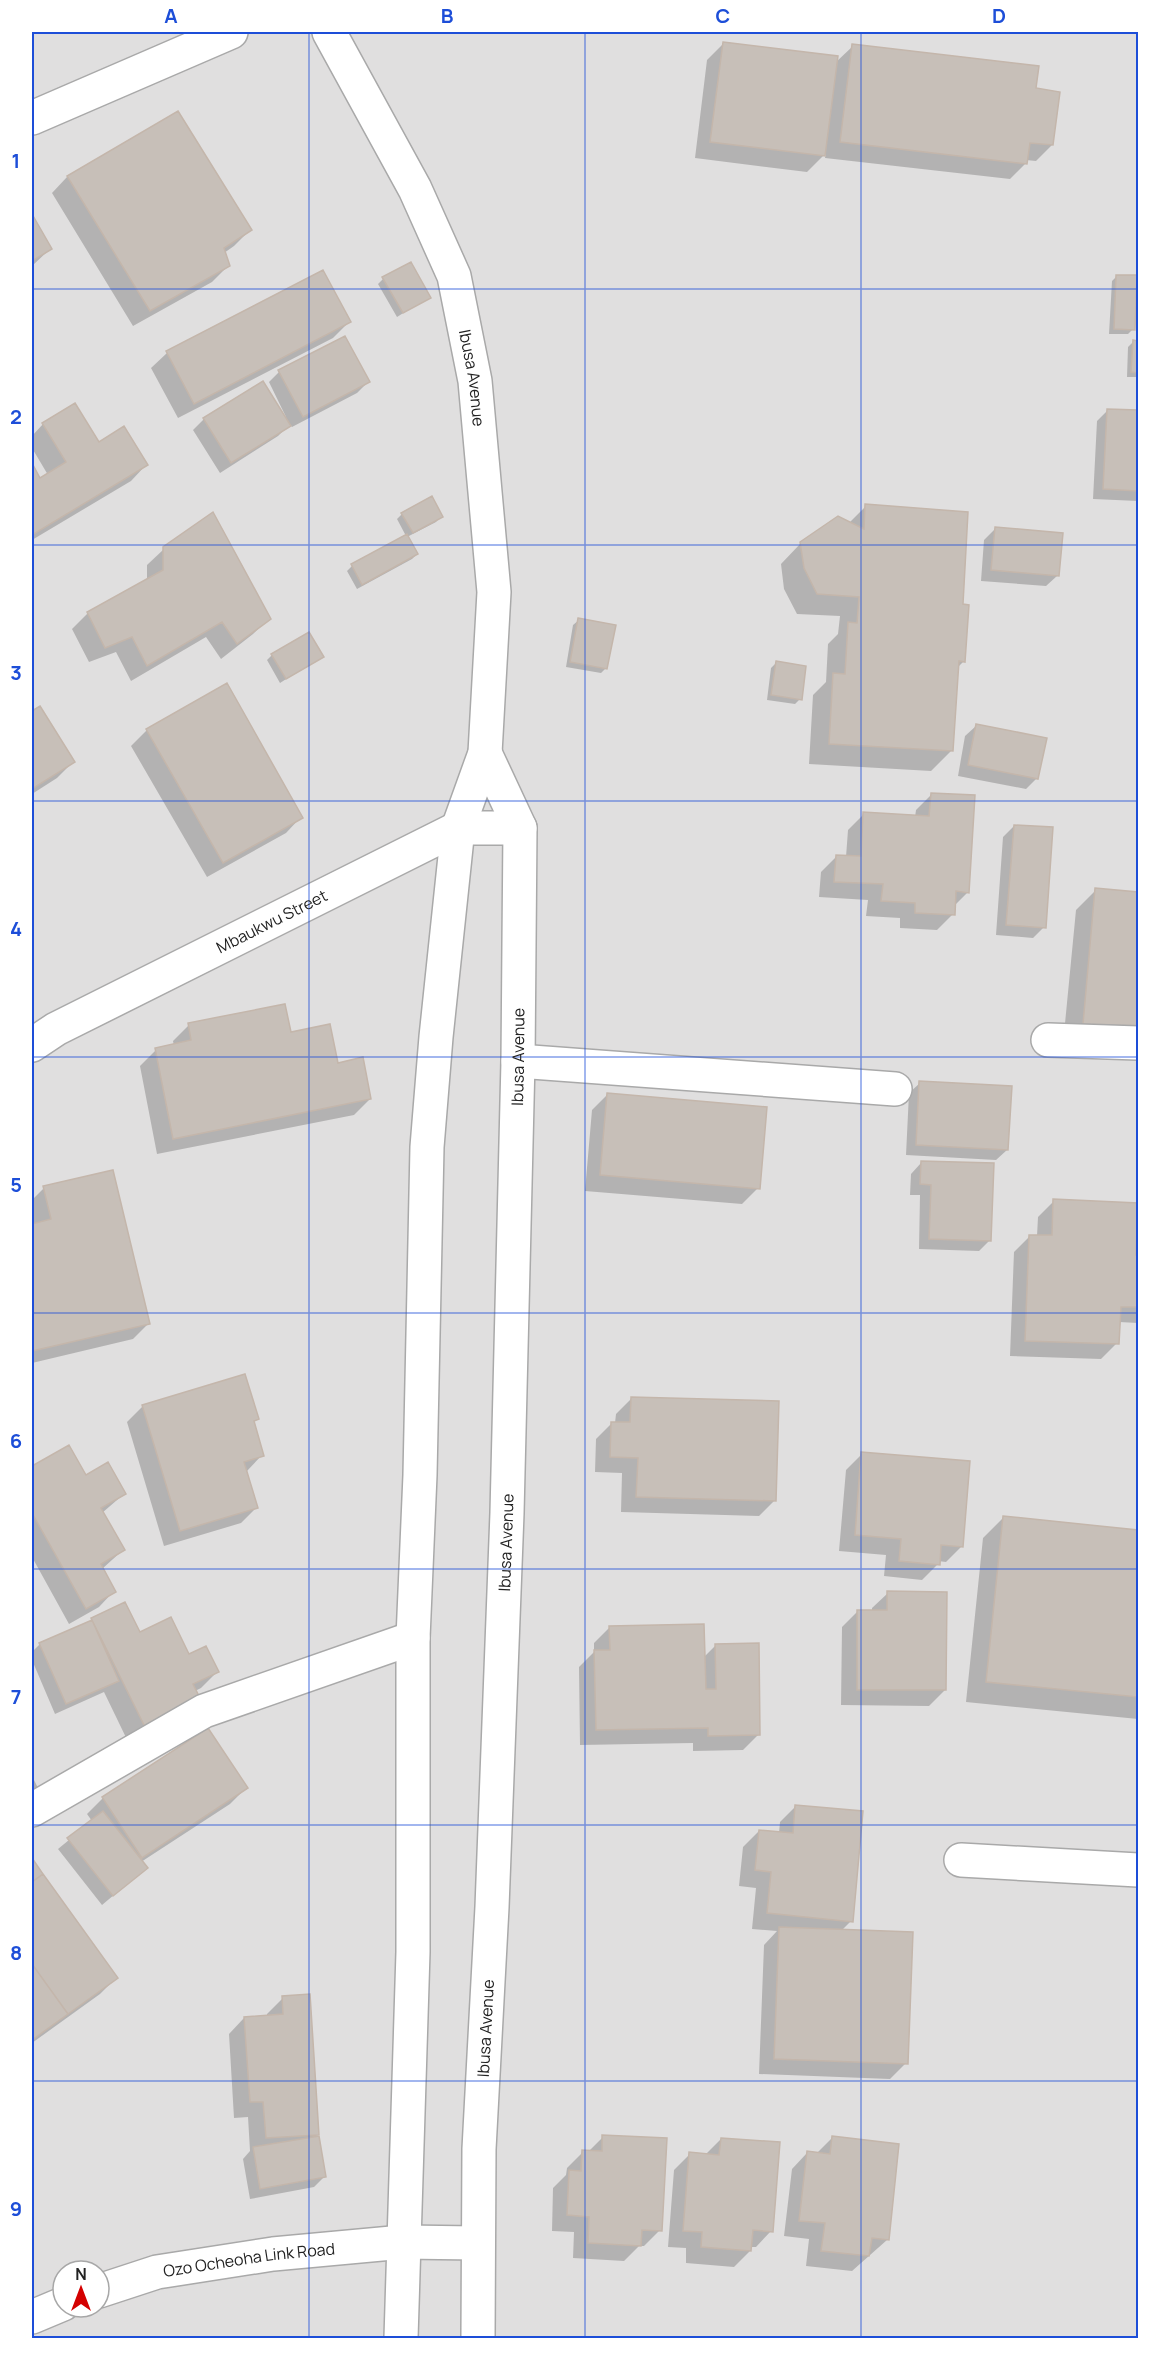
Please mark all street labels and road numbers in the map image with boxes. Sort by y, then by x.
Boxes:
street label: Ibusa Avenue [454,327,490,427]
street label: Mbaukwu Street [213,884,331,958]
street label: Ibusa Avenue [506,1008,529,1106]
street label: Ibusa Avenue [493,1493,518,1592]
street label: Ibusa Avenue [472,1979,499,2078]
street label: Ozo Ocheoha Link Road [162,2237,336,2282]

